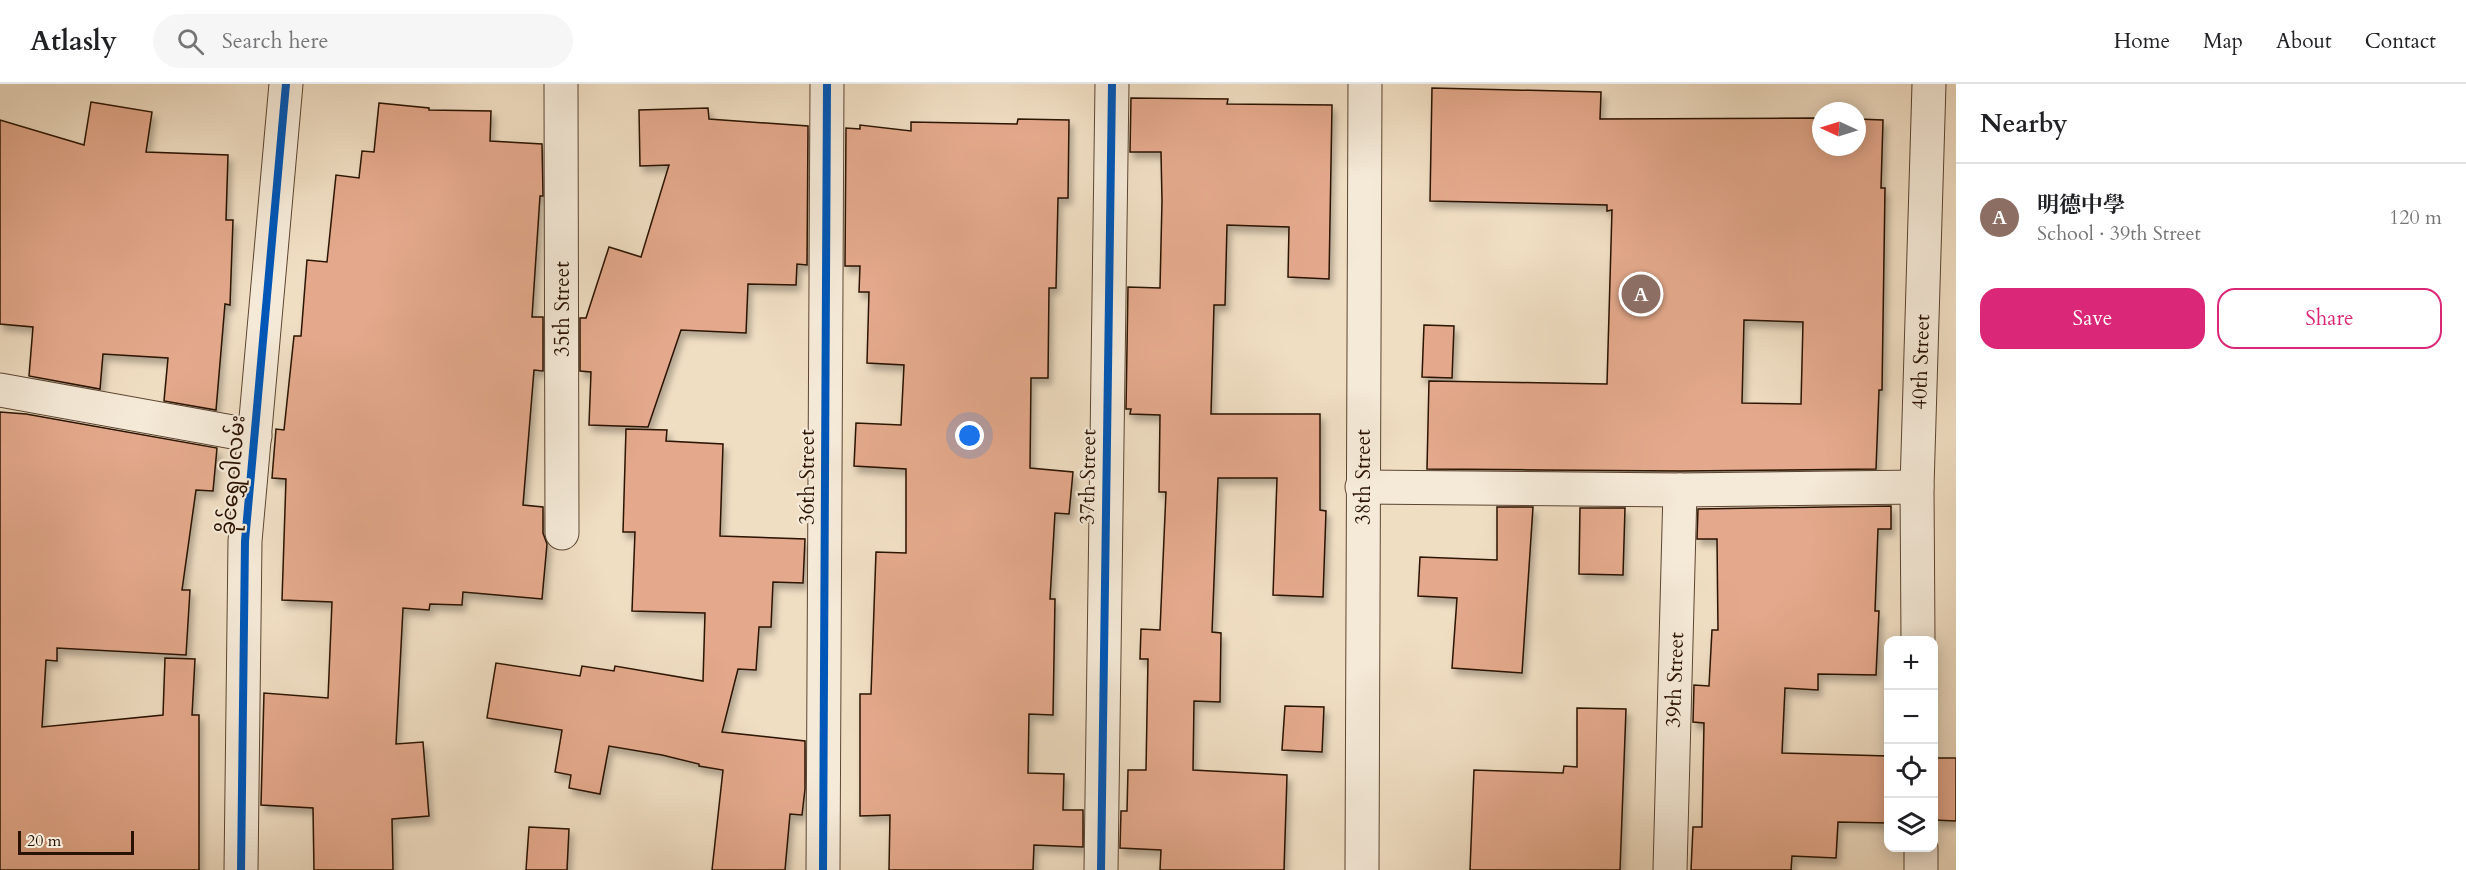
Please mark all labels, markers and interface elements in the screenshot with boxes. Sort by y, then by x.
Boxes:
search box [153,14,573,68]
text: Atlasly [30,22,117,60]
icon: search [174,25,207,58]
text: Search here [222,26,328,56]
text: Home [2114,27,2170,56]
text: Map [2203,27,2243,56]
text: About [2276,27,2332,56]
text: Contact [2365,27,2436,56]
north arrow [1812,102,1866,156]
text: Nearby [1980,106,2068,141]
text: 明德中學 [2037,190,2125,220]
text: A [1992,204,2007,231]
text: 120 m [2389,204,2442,231]
text: School · 39th Street [2037,220,2201,247]
street label: 35th Street [548,261,577,357]
pin: A [1622,272,1660,316]
button: Save [1980,288,2205,349]
button: Share [2217,288,2442,349]
street label: 40th Street [1905,313,1937,410]
street label: ခိုင်ရွှေဝါလမ်း [211,414,255,536]
your location [955,421,984,450]
street label: 37th Street [1073,428,1103,525]
street label: 36th Street [793,429,822,525]
street label: 38th Street [1349,429,1378,525]
street label: 39th Street [1659,631,1691,728]
map controls [1884,636,1938,852]
button: + [1884,636,1938,690]
button: − [1884,690,1938,744]
button: locate [1884,744,1938,798]
button: layers [1884,798,1938,852]
scale bar [18,828,134,856]
text: 20 m [27,830,61,852]

